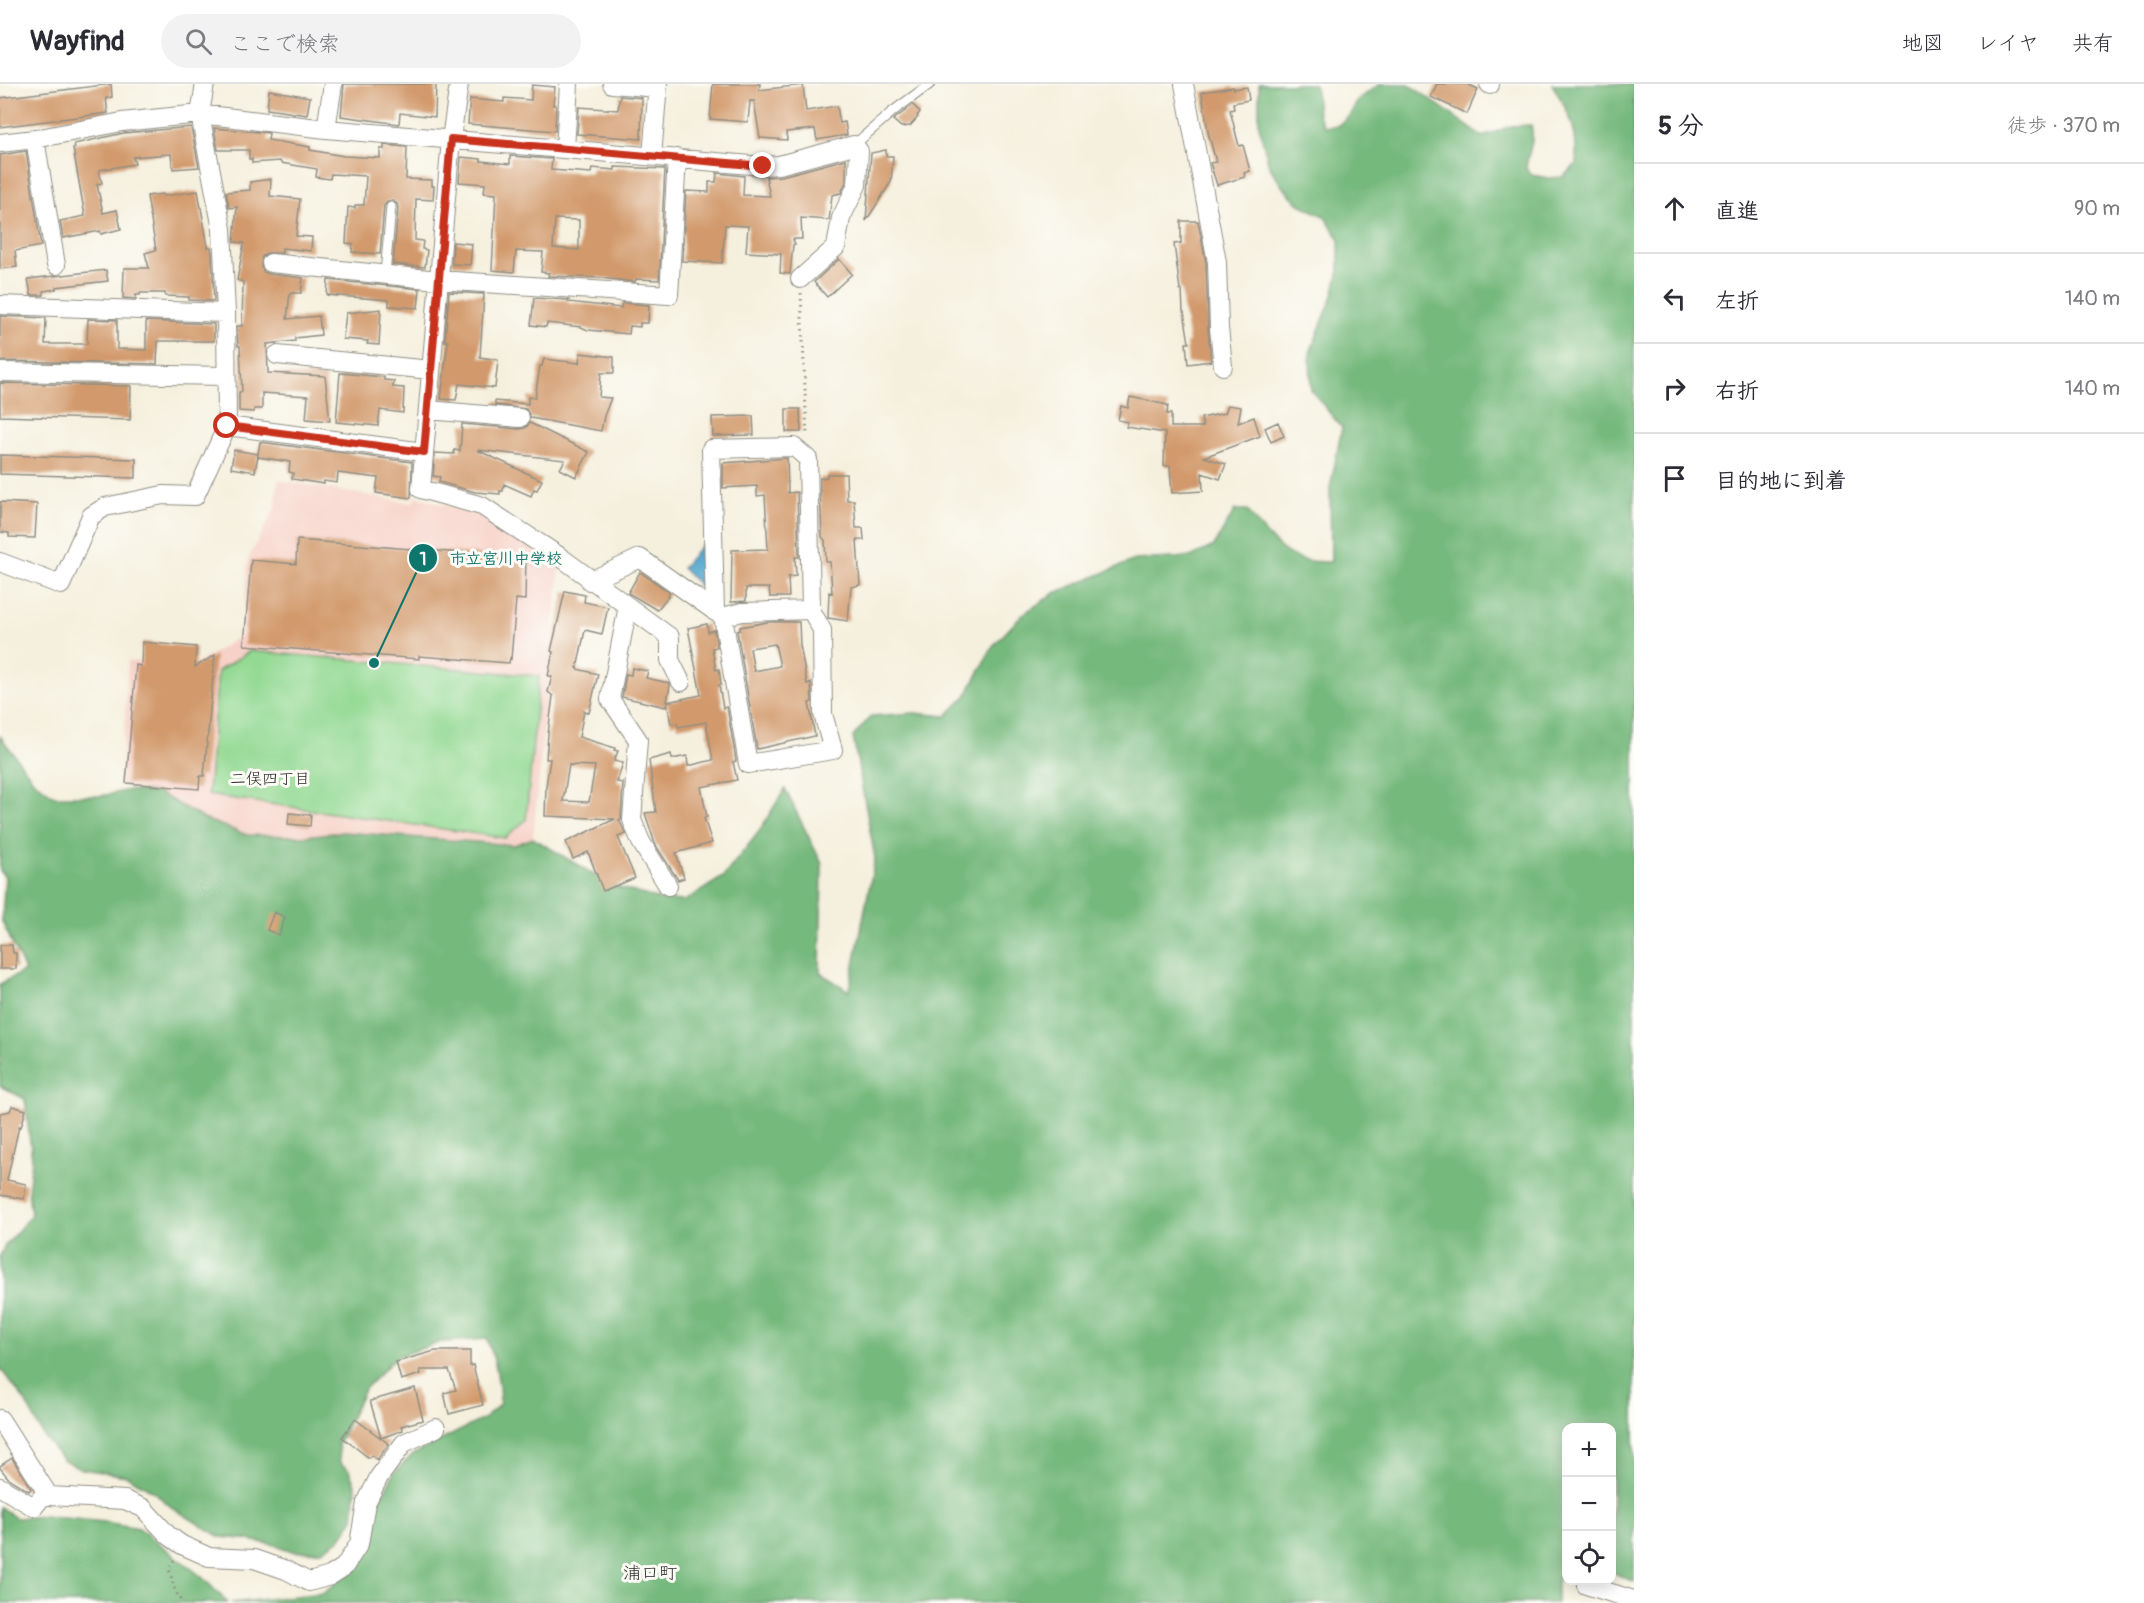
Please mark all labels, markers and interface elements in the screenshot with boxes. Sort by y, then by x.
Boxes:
search box [161,14,581,68]
text: Wayfind [30,24,125,59]
icon: search [182,25,215,58]
text: ここで検索 [230,30,340,58]
text: 地図 [1902,30,1944,57]
text: レイヤ [1977,30,2039,57]
text: 共有 [2072,30,2114,57]
text: 5 分 [1658,110,1704,142]
text: 徒歩 · 370 m [2007,113,2120,138]
route end [749,152,775,178]
icon: ahead [1658,192,1691,225]
text: 90 m [2074,196,2120,221]
text: 直進 [1715,197,1759,225]
icon: left [1658,282,1691,315]
text: 140 m [2065,286,2120,311]
text: 左折 [1715,287,1759,315]
icon: right [1658,372,1691,405]
text: 140 m [2065,376,2120,401]
text: 右折 [1715,377,1759,405]
route start [213,412,239,438]
icon: arrive [1658,462,1691,495]
text: 目的地に到着 [1715,467,1847,495]
callout: 市立宮川中学校 [408,541,574,575]
text: 1 [419,548,427,571]
text: 市立宮川中学校 [450,549,562,569]
district label: 二俣四丁目 [230,769,310,789]
map controls [1562,1423,1616,1585]
button: + [1562,1423,1616,1477]
button: − [1562,1477,1616,1531]
button: locate [1562,1531,1616,1585]
district label: 浦口町 [623,1562,677,1585]

